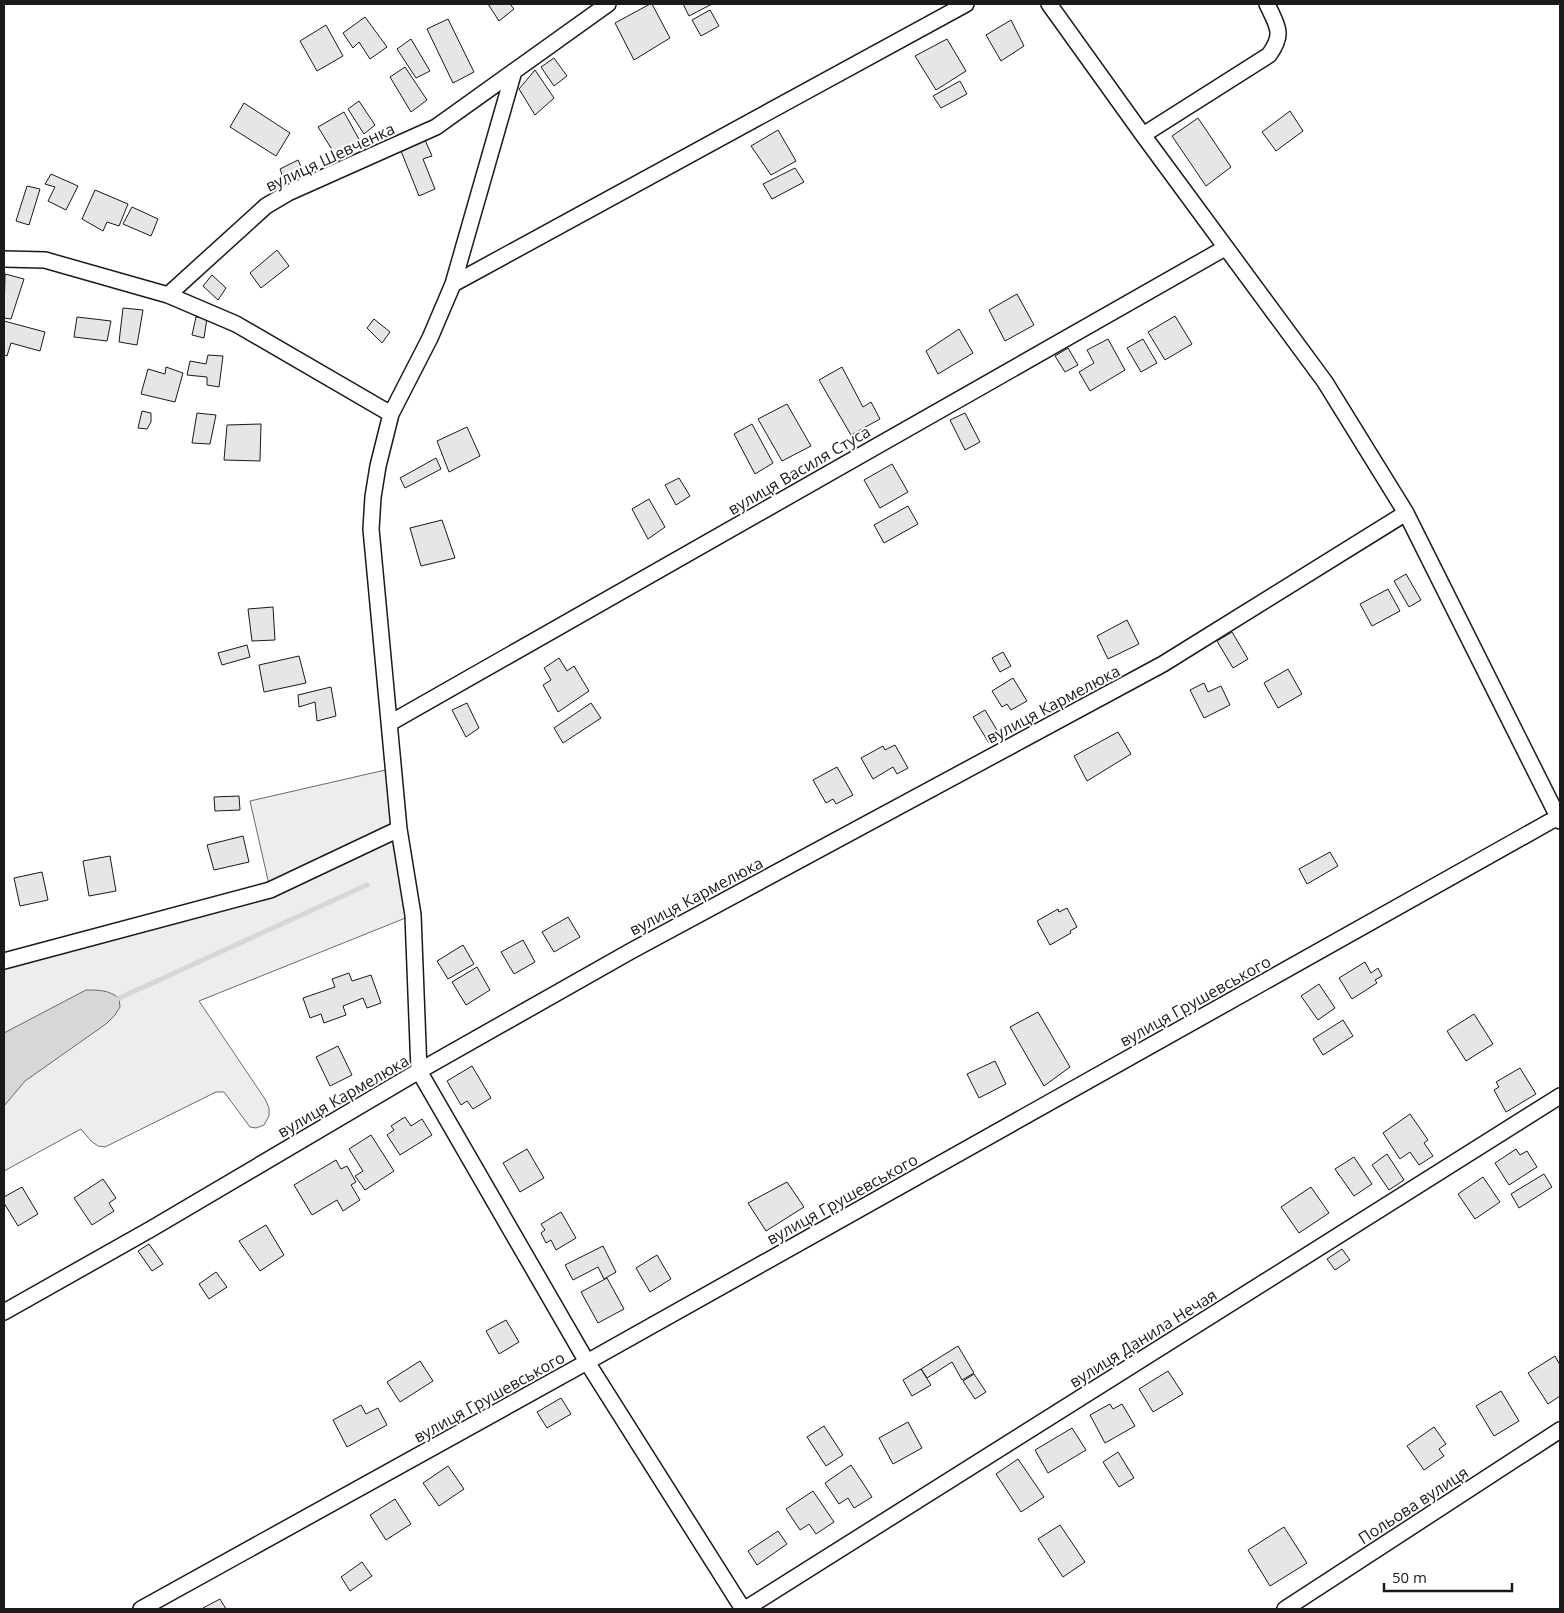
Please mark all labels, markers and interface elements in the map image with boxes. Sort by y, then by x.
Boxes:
street label: вулиця Шевченка [262,117,398,197]
street label: вулиця Василя Стуса [724,420,874,520]
street label: вулиця Кармелюка [982,659,1124,749]
street label: вулиця Кармелюка [625,851,767,941]
street label: вулиця Грушевського [1115,950,1275,1052]
street label: вулиця Кармелюка [273,1049,413,1143]
street label: вулиця Грушевського [762,1148,922,1250]
street label: вулиця Данила Нечая [1065,1284,1221,1392]
street label: вулиця Грушевського [409,1346,569,1448]
street label: Польова вулиця [1354,1461,1472,1549]
scale bar [1384,1560,1512,1592]
text: 50 m [1392,1567,1427,1587]

